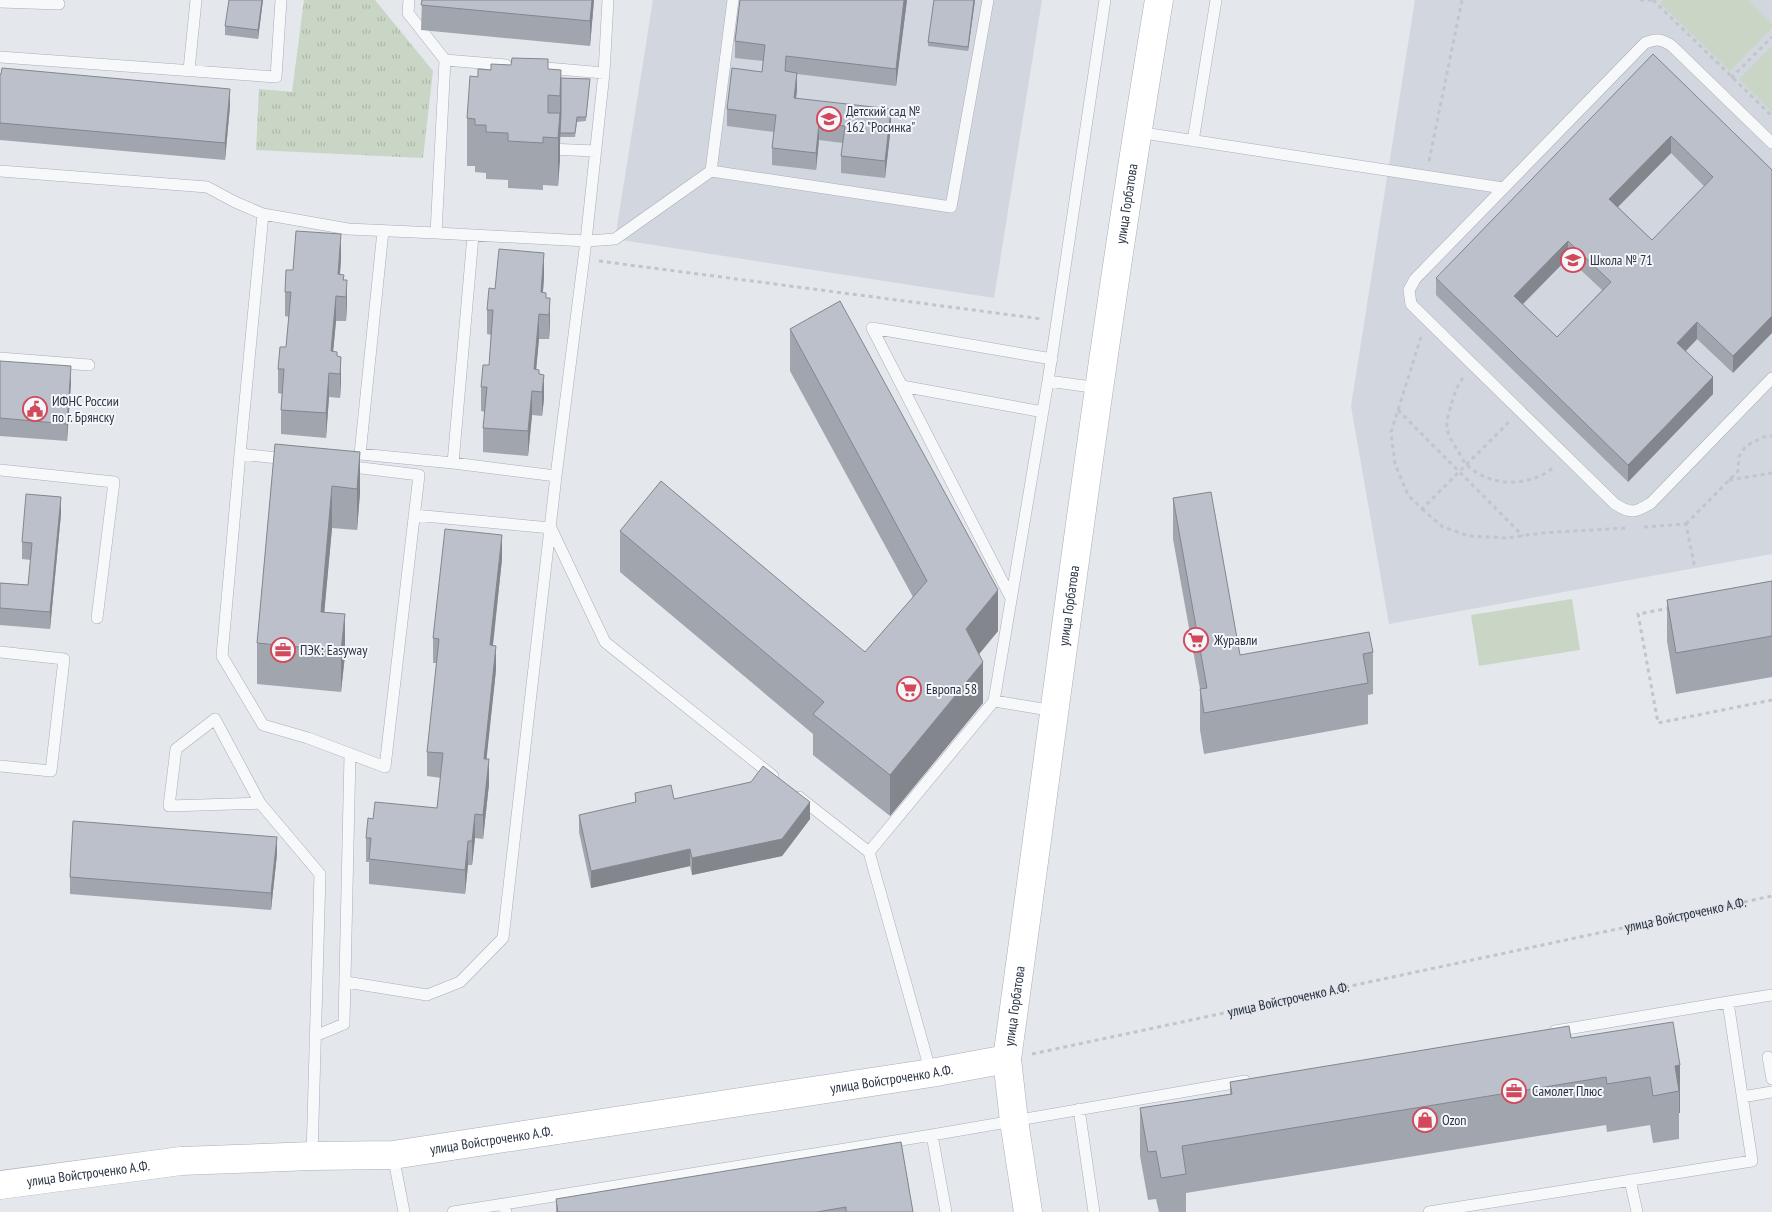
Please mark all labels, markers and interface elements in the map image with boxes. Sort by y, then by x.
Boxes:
place label: Детский сад № 162 "Росинка" [846,102,920,136]
school or university icon: Детский сад № 162 "Росинка" [816,106,842,132]
street label: улица Горбатова [1111,162,1141,245]
school or university icon: Школа № 71 [1560,247,1586,273]
place label: Школа № 71 [1590,251,1653,269]
place label: ИФНС России по г. Брянску [52,392,119,426]
public building icon: ИФНС России по г. Брянску [22,396,48,422]
street label: улица Горбатова [1054,564,1083,647]
supermarket icon: Журавли [1183,627,1209,653]
place label: Журавли [1213,631,1258,649]
office icon: ПЭК: Easyway [270,637,296,663]
place label: ПЭК: Easyway [300,641,368,659]
supermarket icon: Европа 58 [896,676,922,702]
place label: Европа 58 [926,680,977,698]
street label: улица Войстроченко А.Ф. [1623,893,1748,936]
street label: улица Горбатова [1000,965,1029,1047]
street label: улица Войстроченко А.Ф. [1226,978,1351,1021]
street label: улица Войстроченко А.Ф. [829,1060,954,1097]
office icon: Самолет Плюс [1501,1078,1527,1104]
place label: Самолет Плюс [1532,1082,1602,1100]
shop icon: Ozon [1412,1107,1438,1133]
place label: Ozon [1442,1111,1467,1129]
street label: улица Войстроченко А.Ф. [429,1122,554,1158]
street label: улица Войстроченко А.Ф. [26,1156,151,1190]

